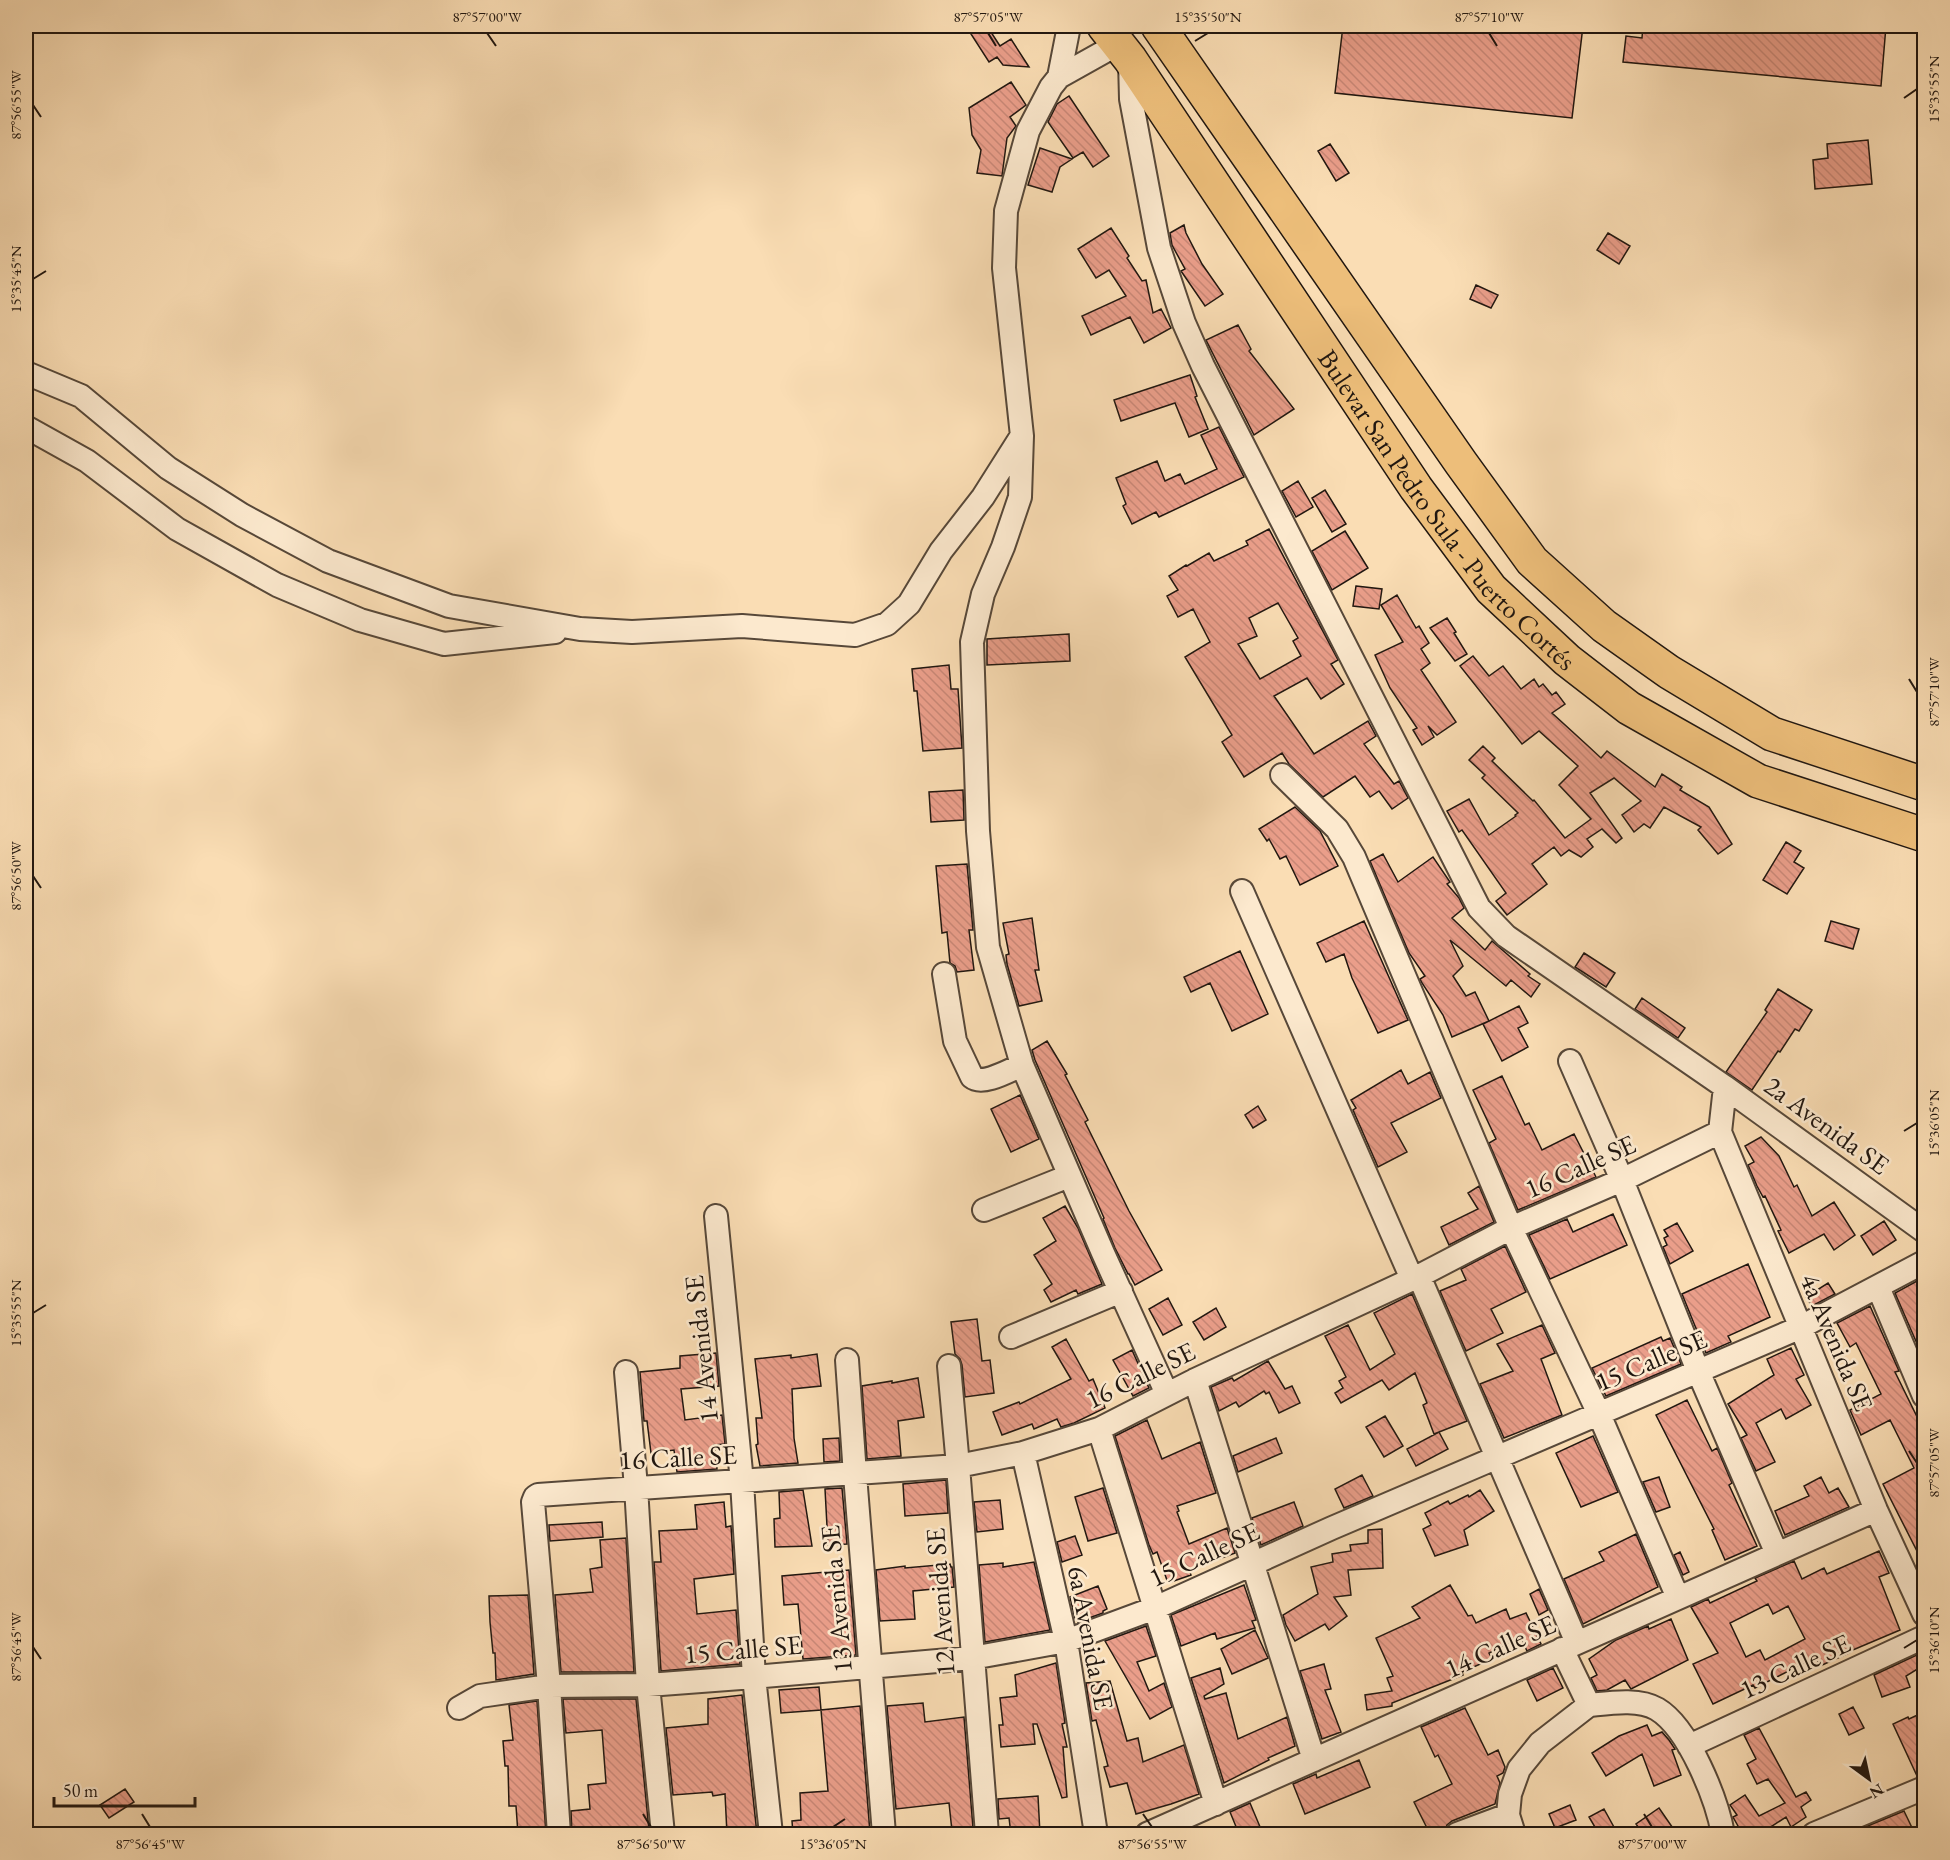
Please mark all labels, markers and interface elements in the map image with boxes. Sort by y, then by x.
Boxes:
text: 87°57'00"W [452,7,522,26]
text: 87°57'05"W [953,7,1023,26]
text: 15°35'50"N [1174,7,1242,26]
text: 87°57'10"W [1454,7,1524,26]
text: 15°35'55"N [1924,55,1943,123]
text: 87°56'55"W [6,70,25,140]
text: 15°35'45"N [6,245,25,313]
street label: Bulevar San Pedro Sula - Puerto Cortés [1311,342,1583,678]
text: 87°57'10"W [1924,657,1943,727]
text: 87°56'50"W [6,841,25,911]
street label: 2a Avenida SE [1758,1068,1896,1182]
text: 15°36'05"N [1924,1089,1943,1157]
street label: 16 Calle SE [1519,1126,1641,1206]
street label: 4a Avenida SE [1792,1268,1882,1416]
street label: 14 Avenida SE [676,1273,726,1425]
text: 15°35'55"N [6,1279,25,1347]
street label: 15 Calle SE [1590,1321,1712,1399]
street label: 16 Calle SE [1079,1333,1201,1417]
text: 87°57'05"W [1924,1428,1943,1498]
street label: 16 Calle SE [618,1436,738,1478]
street label: 15 Calle SE [1143,1513,1265,1595]
street label: 13 Avenida SE [812,1524,860,1674]
street label: 12 Avenida SE [917,1527,963,1677]
street label: 6a Avenida SE [1060,1563,1122,1713]
street label: 14 Calle SE [1439,1606,1561,1686]
text: 15°36'10"N [1924,1606,1943,1674]
text: 87°56'45"W [6,1612,25,1682]
street label: 13 Calle SE [1734,1625,1856,1707]
street label: 15 Calle SE [683,1626,803,1672]
north arrow [1839,1749,1899,1809]
scale bar [54,1770,195,1808]
text: 50 m [63,1779,98,1802]
text: N [1866,1779,1888,1804]
text: 87°56'45"W [115,1834,185,1853]
text: 87°56'50"W [616,1834,686,1853]
text: 15°36'05"N [799,1834,867,1853]
text: 87°56'55"W [1117,1834,1187,1853]
text: 87°57'00"W [1617,1834,1687,1853]

